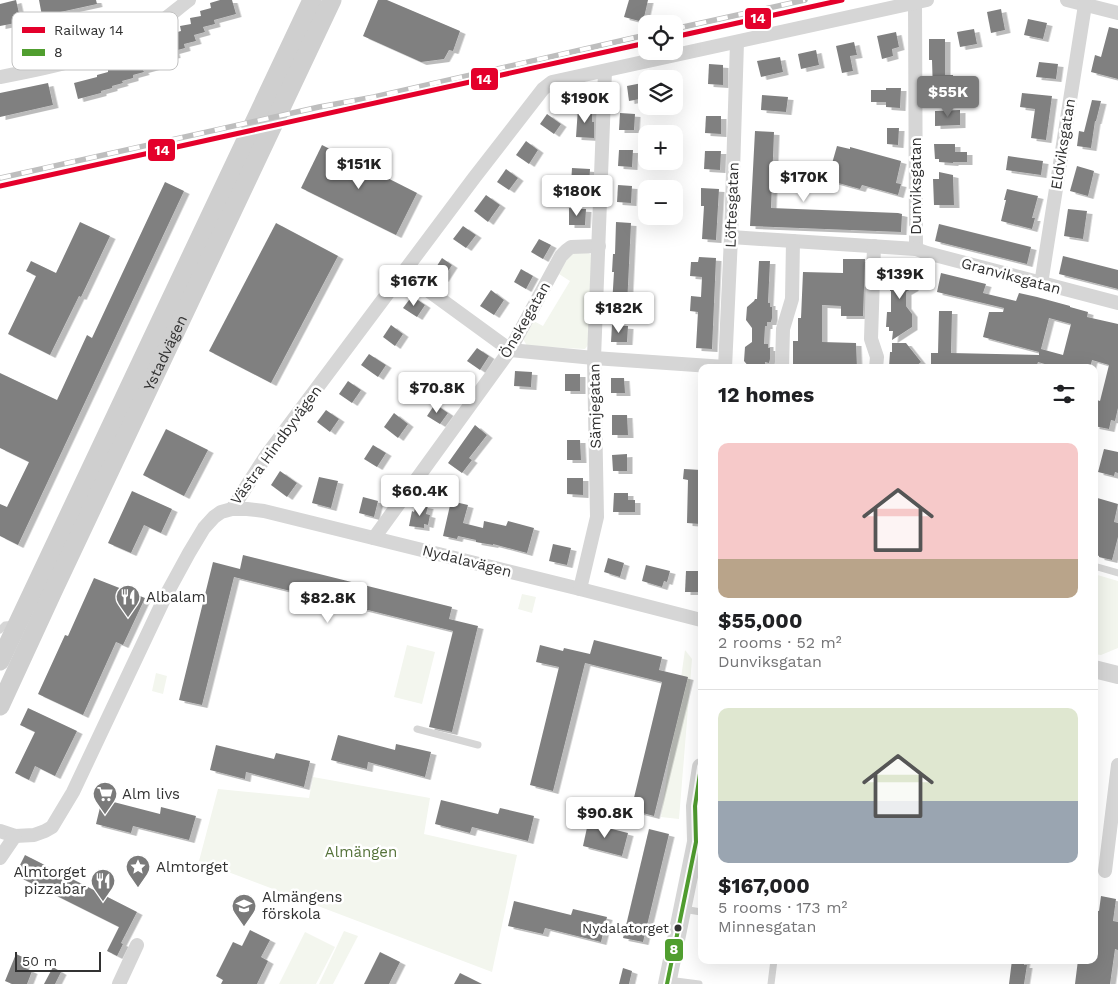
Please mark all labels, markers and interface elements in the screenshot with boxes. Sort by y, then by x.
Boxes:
line badge: 14 [744,7,772,30]
text: 14 [750,10,766,26]
legend [12,12,178,70]
map controls [638,15,683,225]
button: locate [638,15,683,60]
text: Railway 14 [54,22,123,38]
text: 8 [54,44,63,60]
line badge: 14 [470,67,499,91]
button: layers [638,70,683,115]
text: 14 [476,71,492,87]
pin: $55K [918,76,978,118]
pin: $190K [550,82,620,124]
text: $55K [928,82,968,101]
text: $190K [561,88,609,107]
street label: Eldviksgatan [1047,97,1079,191]
button: + [638,125,683,170]
street label: Dunviksgatan [907,137,925,235]
line badge: 14 [147,138,176,162]
text: 14 [154,142,170,158]
pin: $151K [324,148,394,190]
text: $151K [337,154,381,173]
pin: $170K [769,160,839,203]
street label: Löftesgatan [722,162,742,248]
text: $170K [780,167,828,186]
pin: $180K [542,174,612,217]
button: − [638,180,683,225]
text: $180K [553,181,601,200]
street label: Granviksgatan [959,254,1063,298]
pin: $139K [865,258,935,300]
pin: $167K [379,264,449,307]
text: $139K [876,264,924,283]
text: $167K [390,271,438,290]
street label: Önskegatan [496,278,554,362]
pin: $182K [584,292,654,334]
text: $182K [595,298,643,317]
street label: Ystadvägen [140,312,191,394]
street label: Sämjegatan [585,363,605,449]
pin: $70.8K [396,372,478,414]
text: $70.8K [409,378,465,397]
icon: filters [1050,380,1078,408]
street label: Västra Hindbyvägen [227,382,325,508]
text: 12 homes [718,382,814,407]
pin: $60.4K [379,474,461,517]
icon: home [853,475,943,565]
text: $60.4K [392,481,448,500]
street label: Nydalavägen [420,541,514,581]
pin: $82.8K [287,582,369,624]
restaurant icon: Albalam [115,584,141,618]
place label: Albalam [146,588,206,606]
text: $82.8K [300,588,356,607]
text: $55,000 [718,608,802,633]
text: 2 rooms · 52 m² [718,633,842,652]
text: Dunviksgatan [718,652,822,671]
icon: home [853,741,943,831]
supermarket icon: Alm livs [92,781,118,815]
place label: Alm livs [122,785,180,803]
pin: $90.8K [564,796,646,839]
text: $90.8K [577,803,633,822]
park label: Almängen [325,843,397,861]
place icon: Almtorget [125,854,151,888]
place label: Almtorget [156,858,229,876]
place label: Almtorget pizzabar [14,863,87,898]
restaurant icon: Almtorget pizzabar [90,868,116,902]
text: $167,000 [718,873,810,898]
place label: Almängens förskola [262,888,342,923]
school or university icon: Almängens förskola [231,893,257,927]
text: 5 rooms · 173 m² [718,898,847,917]
text: Minnesgatan [718,917,816,936]
place label: Nydalatorget [582,920,669,936]
marker: Nydalatorget [673,923,683,933]
line badge: 8 [664,938,684,962]
text: 8 [670,941,679,957]
scale bar [15,949,101,972]
text: 50 m [22,953,57,969]

